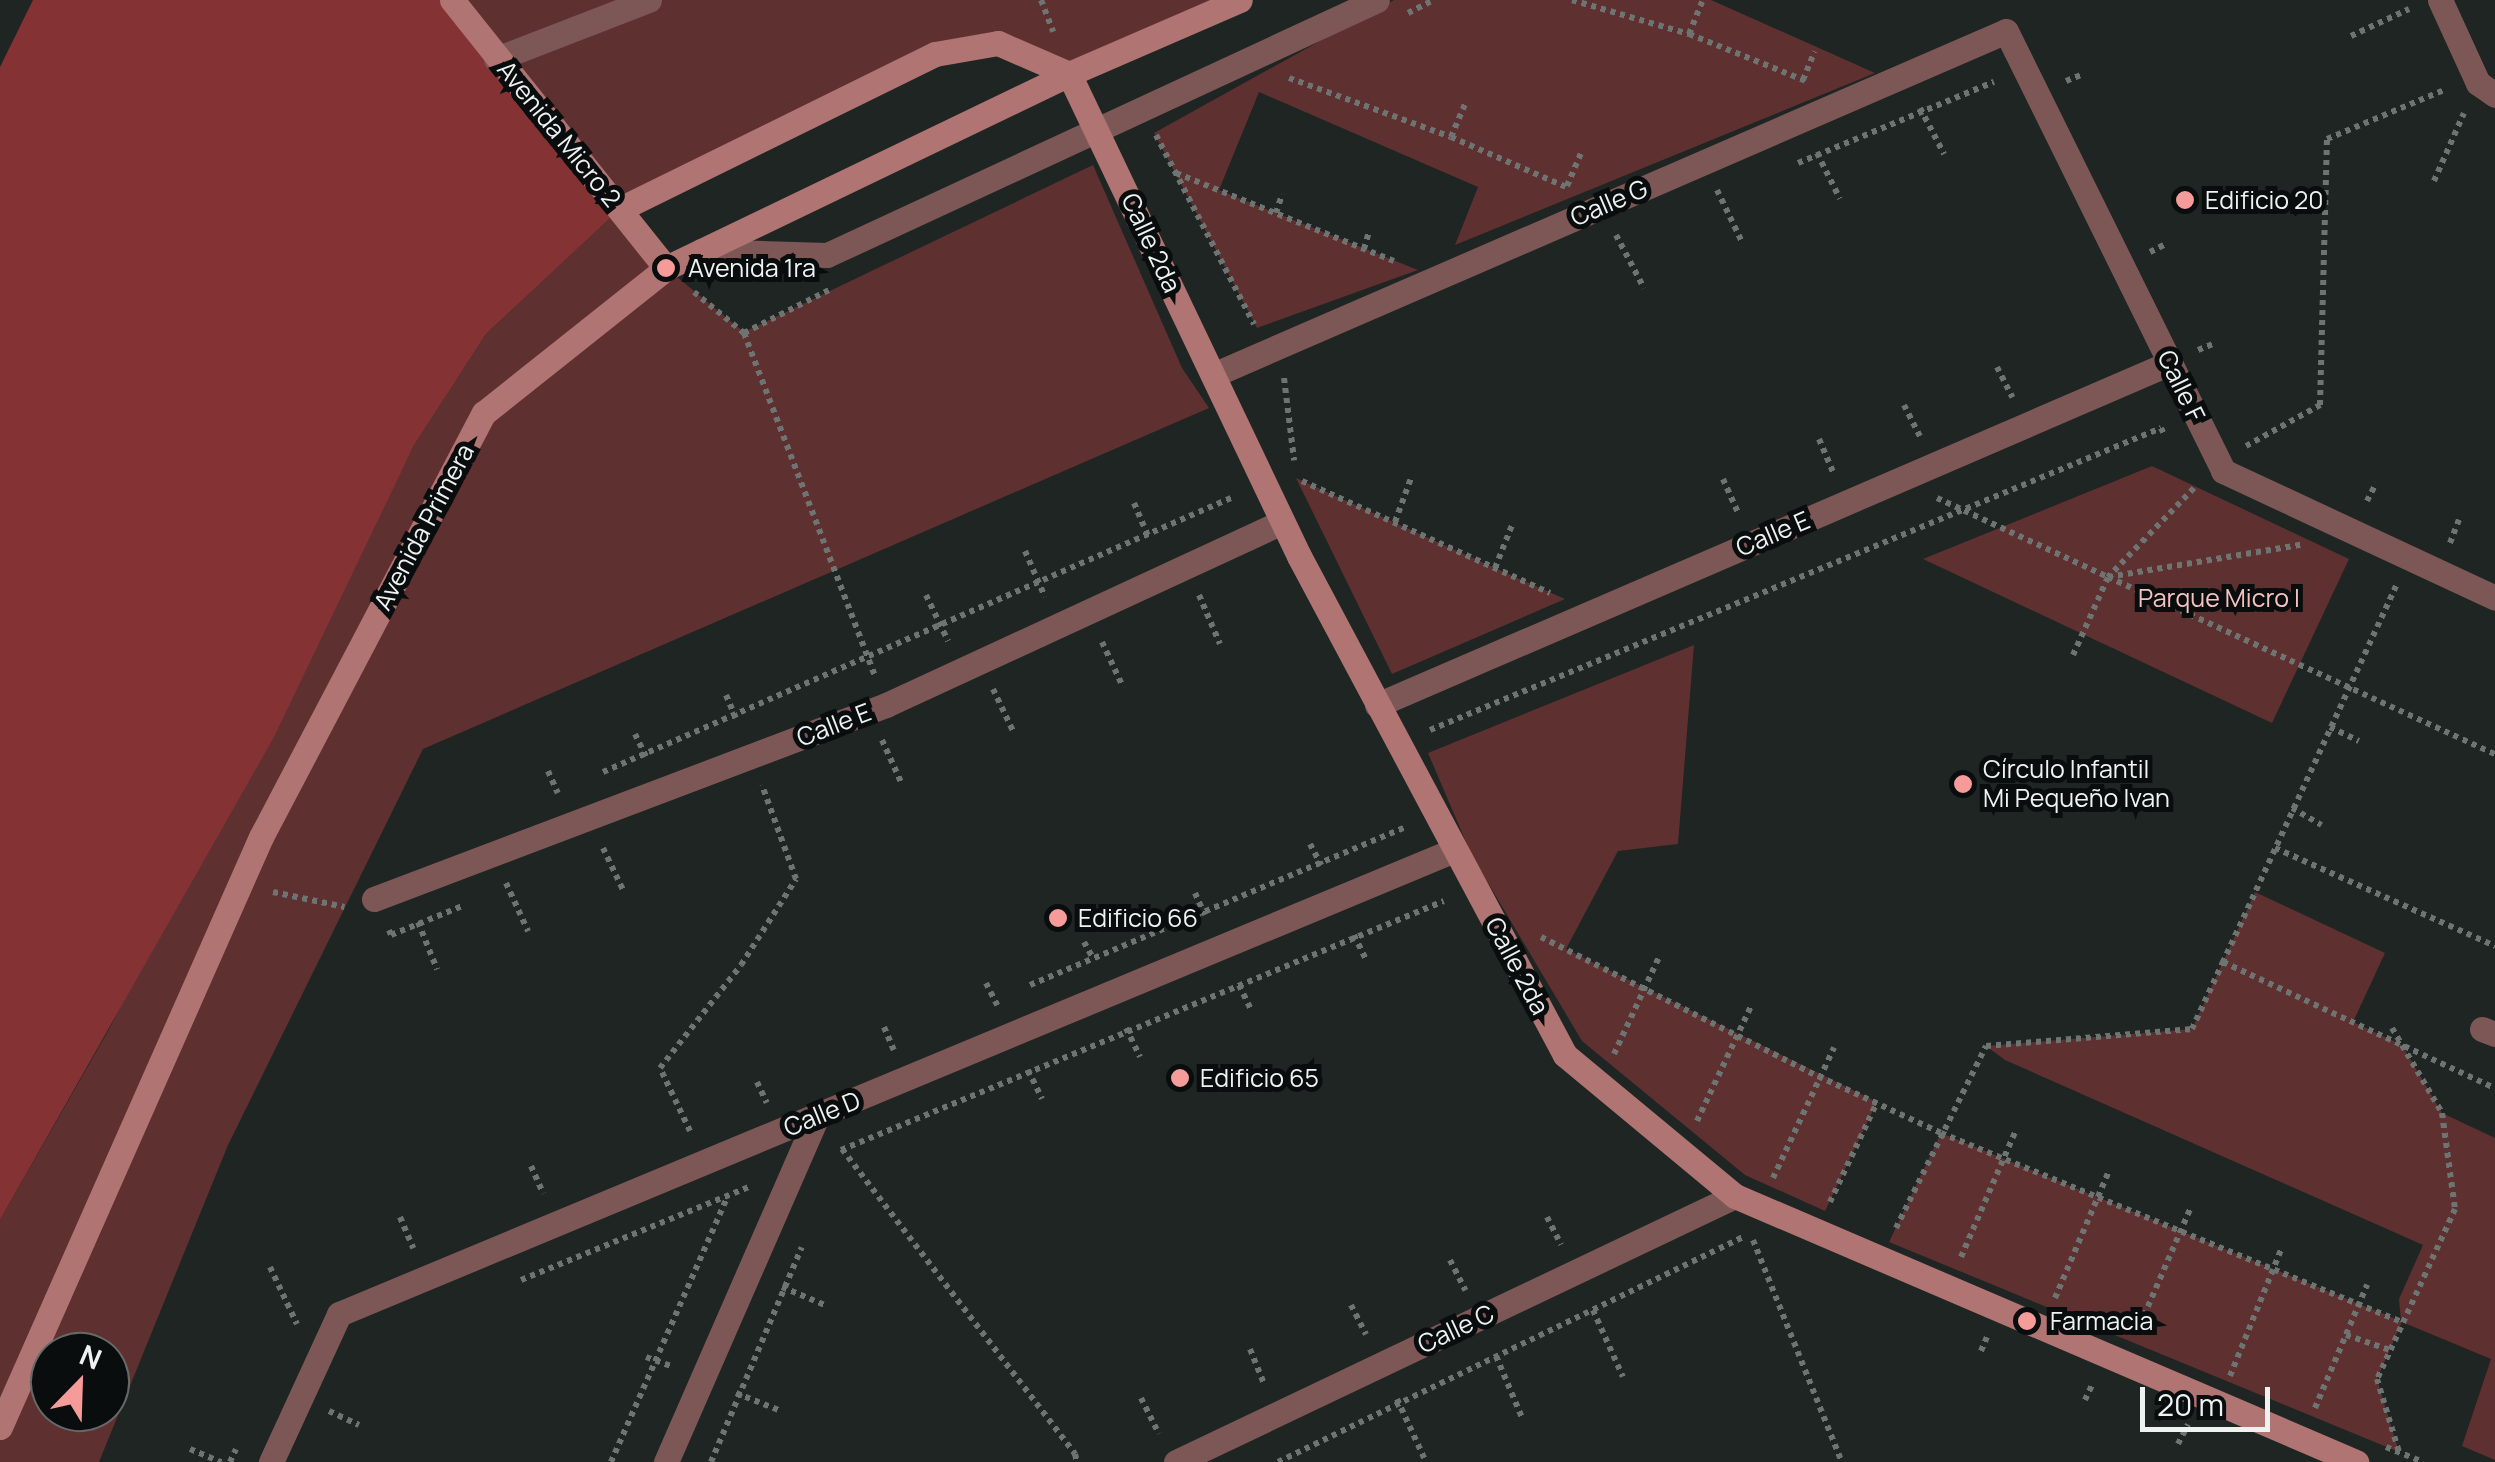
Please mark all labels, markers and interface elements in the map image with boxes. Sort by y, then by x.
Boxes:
street label: Avenida Micro 2 [491,55,627,213]
street label: Calle G [1566,173,1652,233]
place label: Edificio 20 [2205,185,2324,215]
street label: Calle 2da [1115,189,1187,297]
marker: Edificio 20 [2174,189,2196,211]
place label: Avenida 1ra [688,253,816,283]
marker: Avenida 1ra [653,255,679,281]
street label: Calle F [2151,345,2211,427]
street label: Avenida Primera [368,439,480,615]
street label: Calle E [1732,505,1814,563]
park label: Parque Micro I [2138,583,2300,613]
street label: Calle E [793,697,875,753]
place label: Círculo Infantil Mi Pequeño Ivan [1983,755,2170,814]
marker: Círculo Infantil Mi Pequeño Ivan [1952,773,1974,795]
place label: Edificio 66 [1078,903,1198,933]
marker: Edificio 66 [1047,907,1069,929]
street label: Calle 2da [1479,912,1555,1020]
place label: Edificio 65 [1200,1063,1319,1093]
marker: Edificio 65 [1169,1067,1191,1089]
street label: Calle D [779,1085,865,1143]
street label: Calle C [1413,1298,1499,1360]
place label: Farmacia [2050,1306,2153,1336]
marker: Farmacia [2014,1308,2040,1334]
north arrow [30,1332,130,1432]
text: N [74,1335,108,1378]
scale bar [2145,1367,2275,1429]
text: 20 m [2157,1384,2224,1425]

